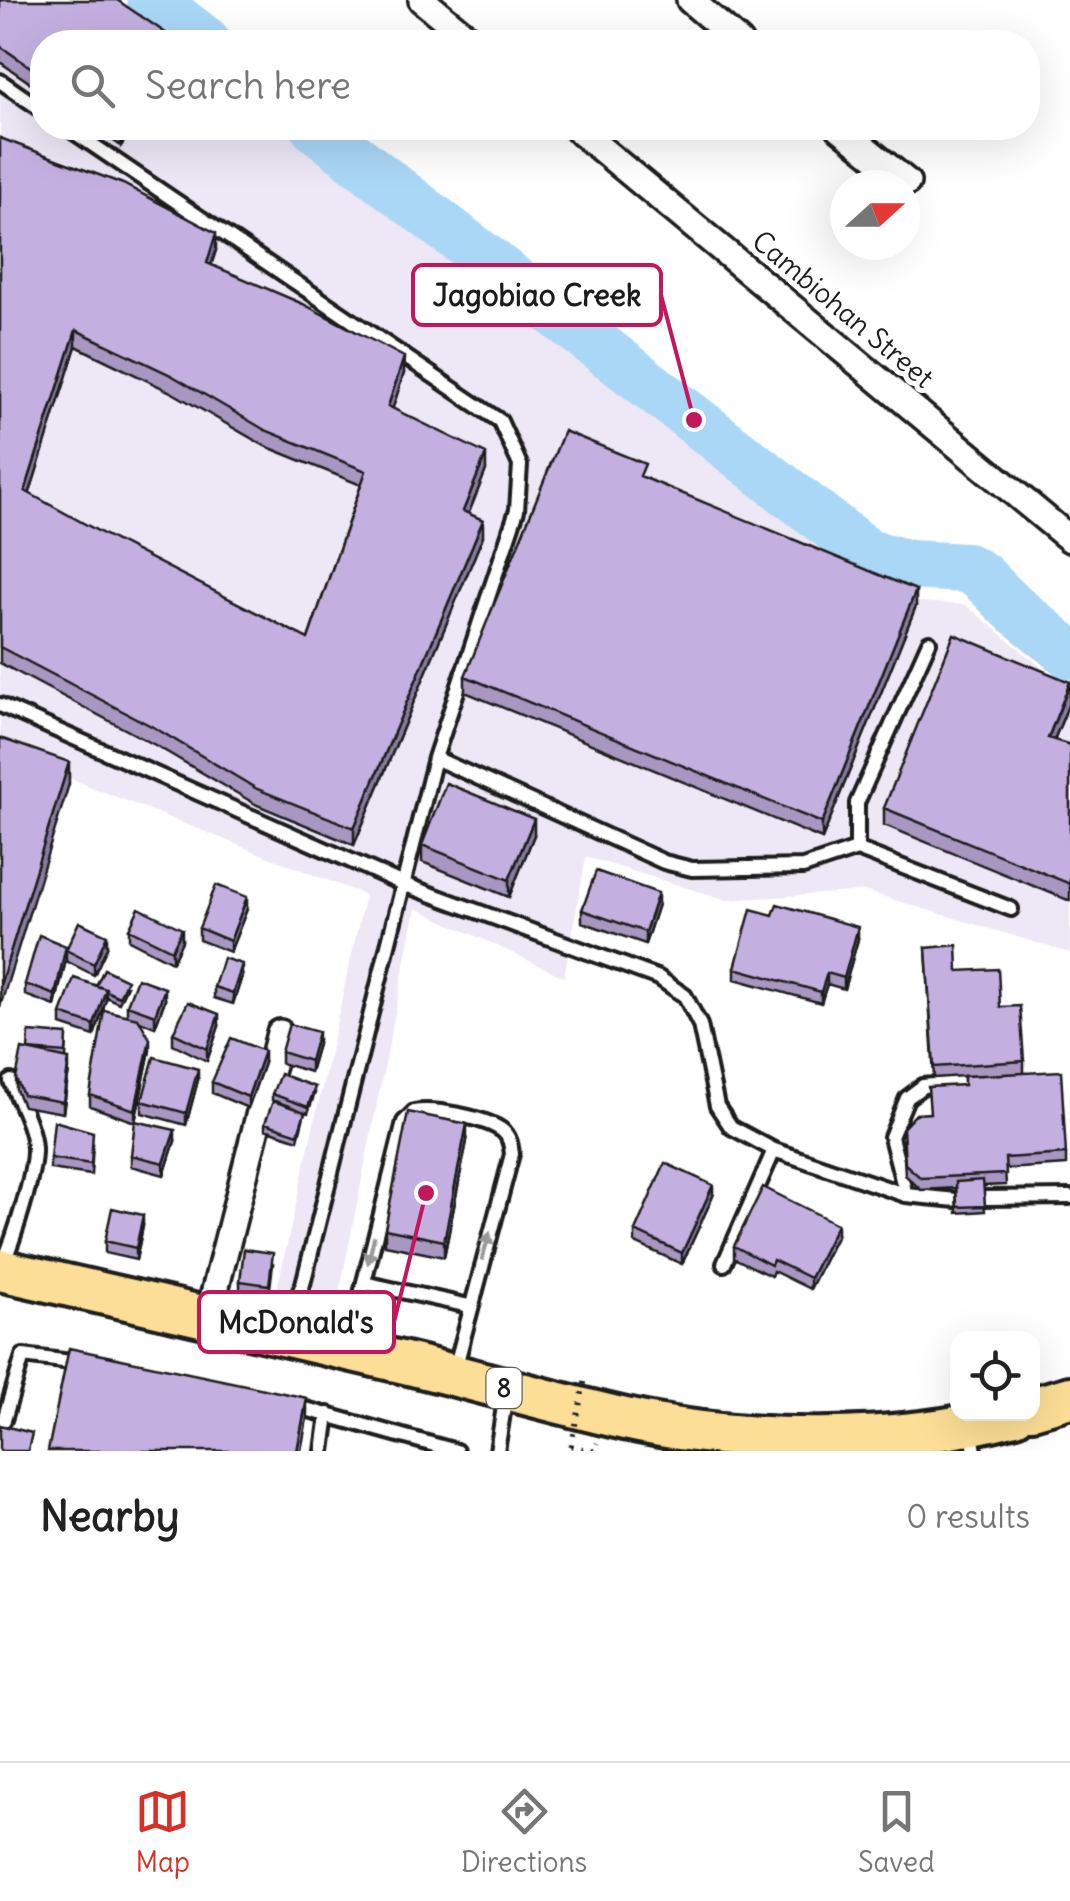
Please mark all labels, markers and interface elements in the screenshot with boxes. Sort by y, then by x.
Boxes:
search box [30,30,1040,140]
icon: search [65,58,120,113]
text: Search here [145,62,351,109]
north arrow [830,170,920,260]
street label: Cambiohan Street [745,223,941,395]
callout: Jagobiao Creek [413,265,661,325]
text: Jagobiao Creek [433,276,641,314]
one-way arrow [479,1231,494,1261]
one-way arrow [363,1235,379,1266]
callout: McDonald's [199,1292,394,1352]
text: McDonald's [218,1303,374,1341]
map controls [950,1331,1040,1421]
button: locate [950,1331,1040,1421]
road number: 8 [486,1368,522,1408]
text: Nearby [40,1490,179,1542]
text: 0 results [906,1496,1030,1537]
tab: Map [135,1784,190,1880]
tab: Directions [461,1784,587,1880]
tab: Saved [858,1784,935,1880]

